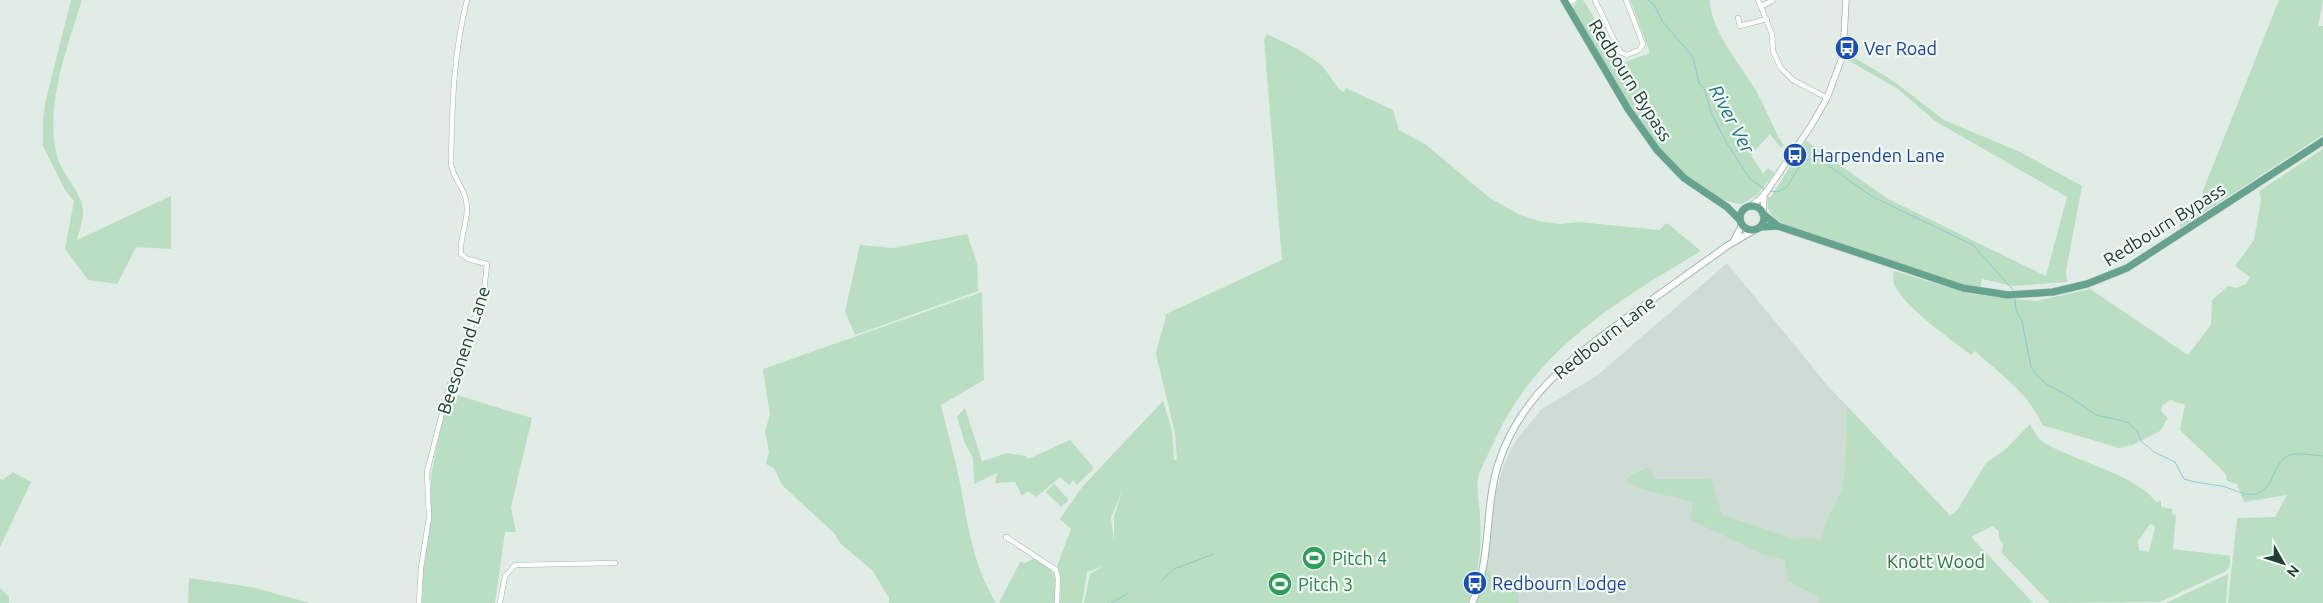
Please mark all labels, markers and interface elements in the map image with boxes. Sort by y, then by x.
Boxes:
street label: Redbourn Bypass [1586,15,1677,145]
bus stop icon: Ver Road [1834,35,1860,61]
place label: Ver Road [1864,38,1937,58]
water label: River Ver [1705,81,1760,158]
bus stop icon: Harpenden Lane [1782,142,1808,168]
place label: Harpenden Lane [1812,145,1945,165]
street label: Redbourn Bypass [2099,178,2229,269]
street label: Beesonend Lane [433,283,493,417]
street label: Redbourn Lane [1549,291,1659,383]
north arrow [2258,538,2308,588]
sports icon: Pitch 4 [1301,545,1327,571]
place label: Pitch 4 [1332,548,1387,568]
park label: Knott Wood [1887,551,1985,571]
text: N [2284,562,2303,580]
bus stop icon: Redbourn Lodge [1462,570,1488,596]
sports icon: Pitch 3 [1267,571,1293,597]
place label: Redbourn Lodge [1492,573,1627,593]
place label: Pitch 3 [1298,574,1353,594]

